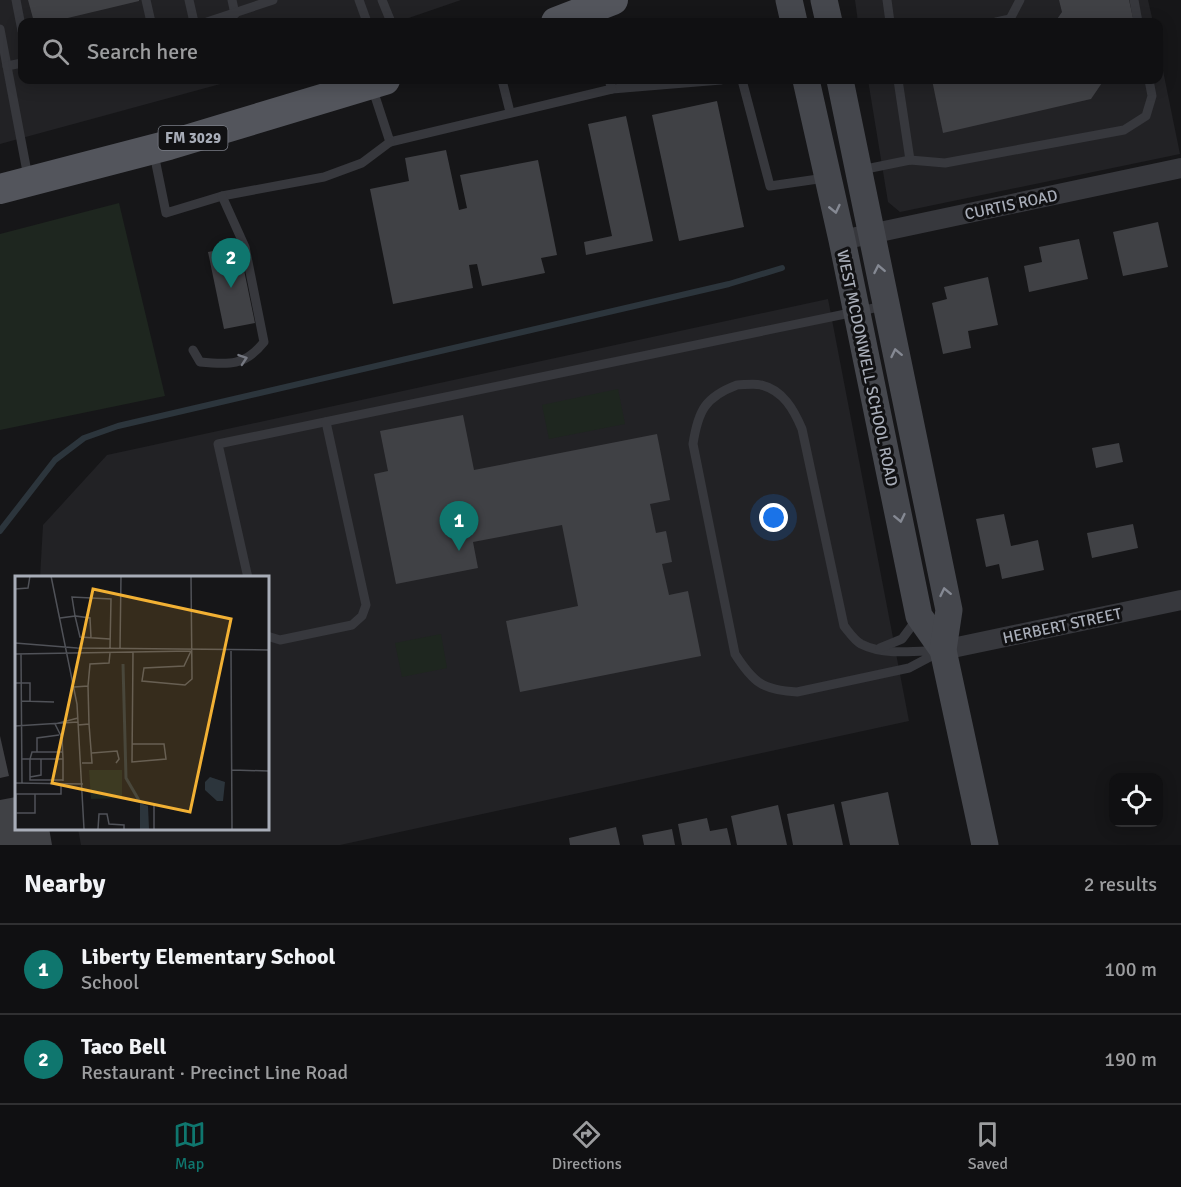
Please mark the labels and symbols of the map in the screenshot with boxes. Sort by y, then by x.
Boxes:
road number: FM 3029 [158,126,228,150]
street label: CURTIS ROAD [963,185,1060,225]
one-way arrow [828,204,841,214]
pin: 2 [212,238,250,288]
street label: WEST MCDONWELL SCHOOL ROAD [832,248,902,488]
one-way arrow [873,265,886,275]
one-way arrow [890,349,903,359]
one-way arrow [238,354,248,366]
pin: 1 [440,502,478,551]
your location [759,503,788,532]
one-way arrow [892,513,905,523]
inset map [15,576,268,830]
one-way arrow [939,588,952,598]
street label: HERBERT STREET [1001,604,1124,648]

